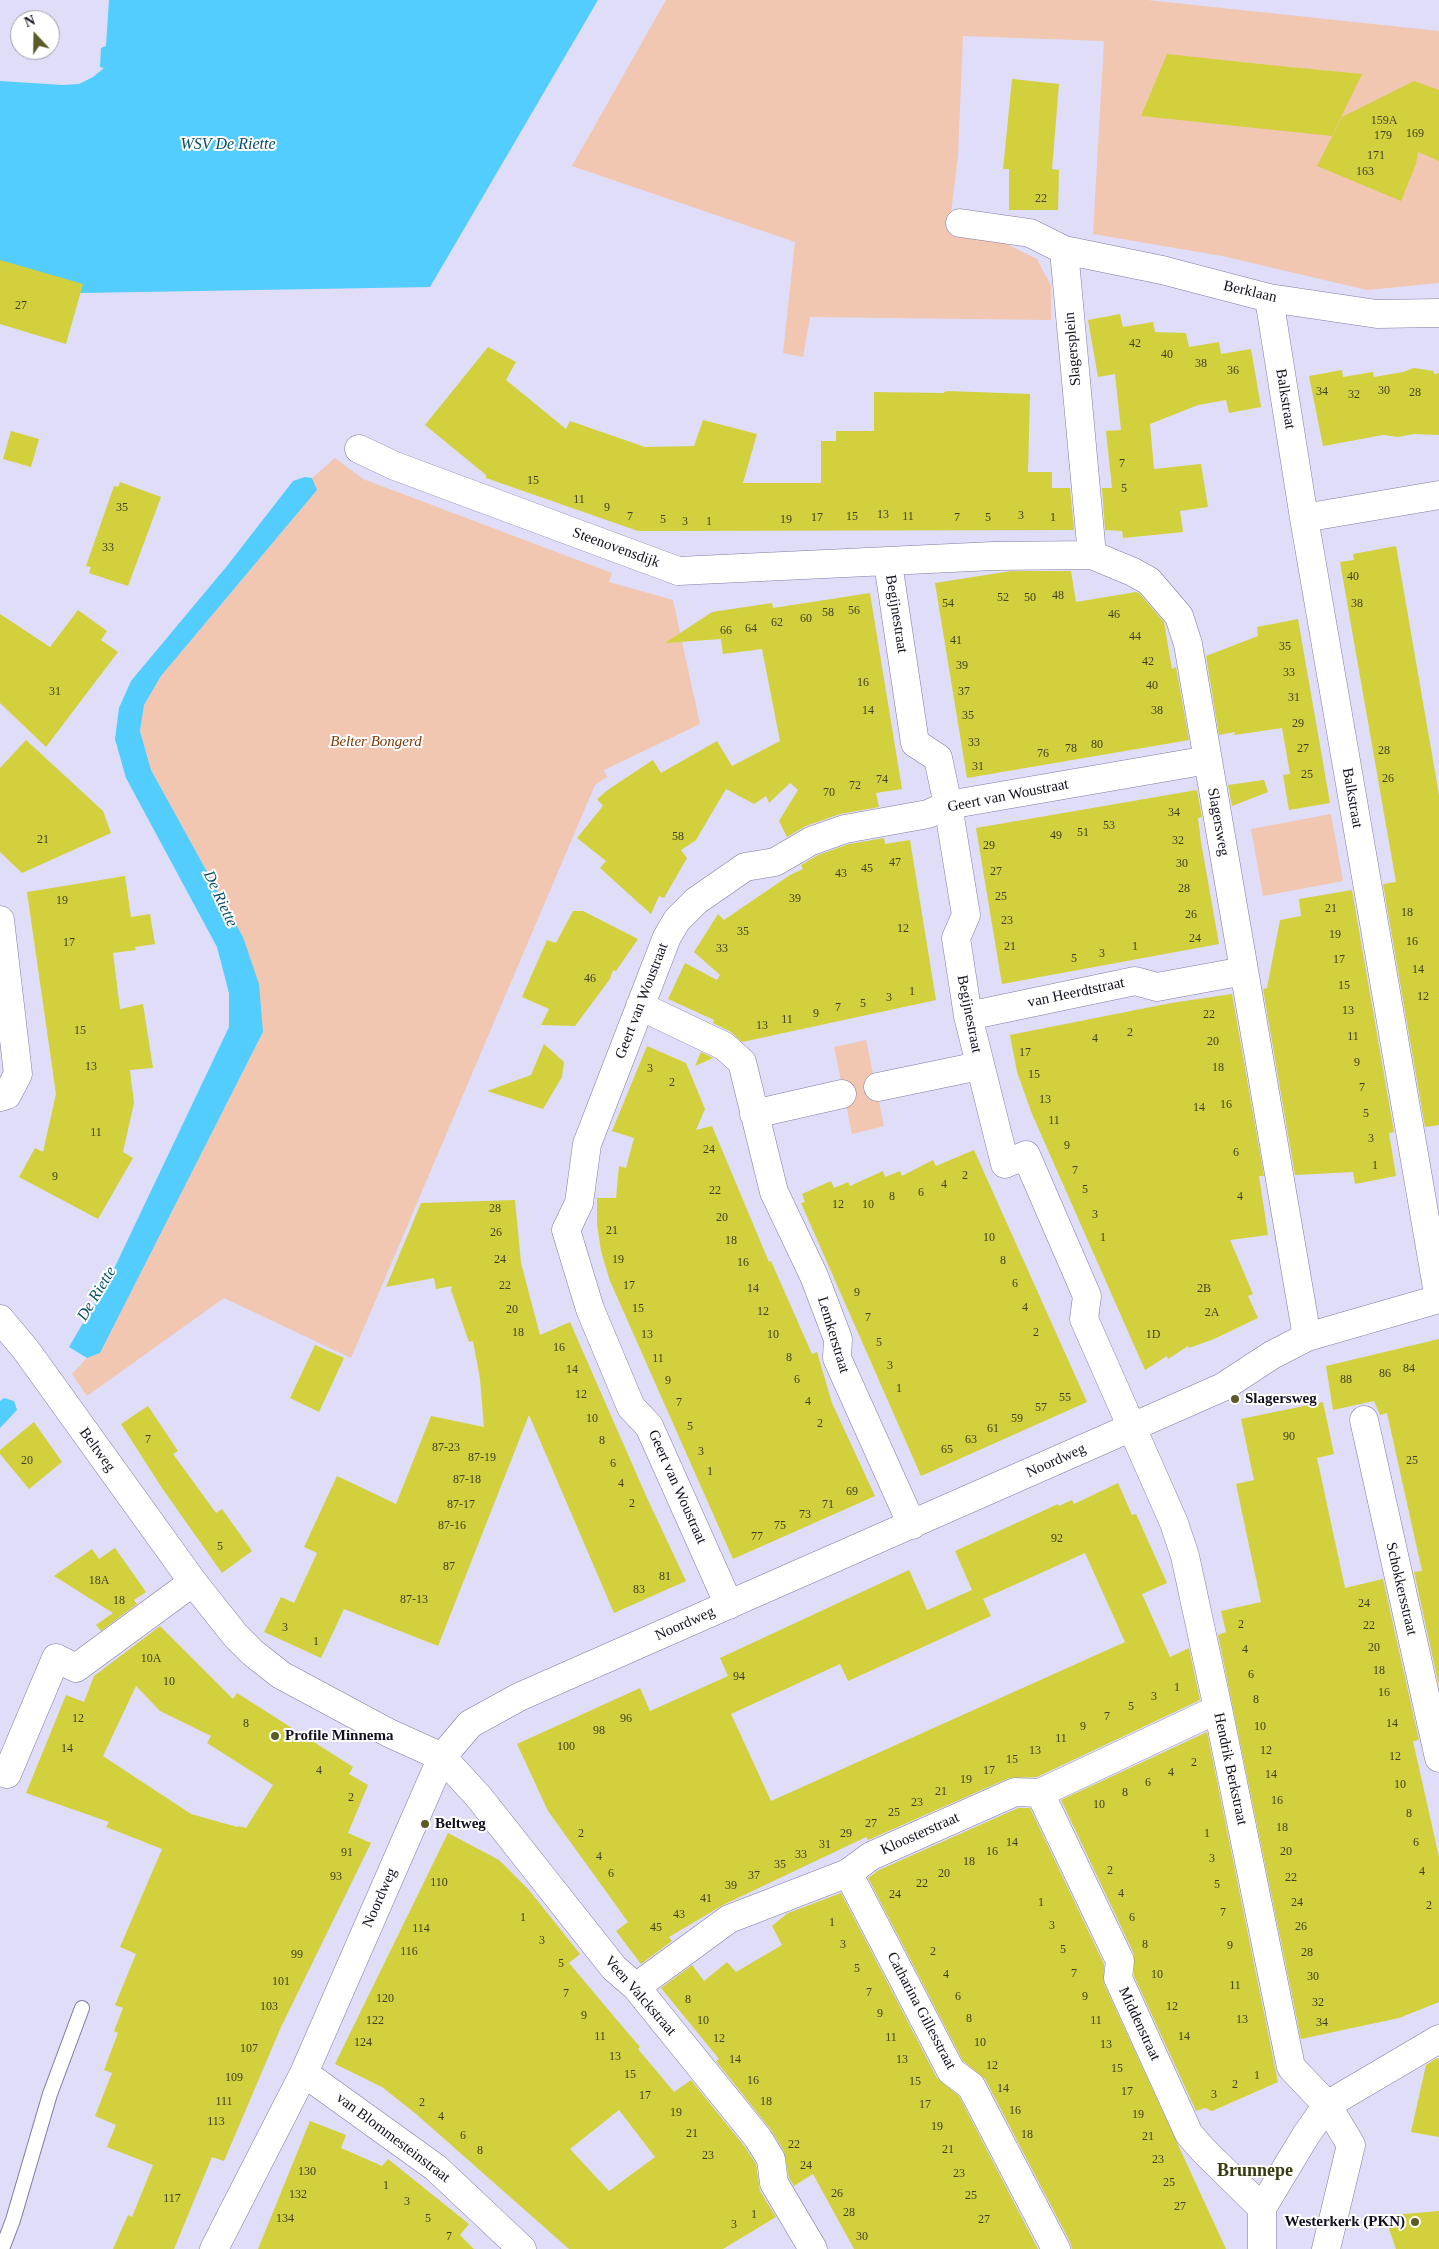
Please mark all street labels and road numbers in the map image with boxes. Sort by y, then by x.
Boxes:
street label: Berklaan [1222,277,1278,307]
street label: Slagersplein [1061,311,1085,387]
street label: Balkstraat [1271,368,1299,430]
street label: Steenovensdijk [570,524,662,572]
street label: Begijnestraat [881,574,911,654]
street label: Balkstraat [1338,766,1366,830]
street label: Geert van Woustraat [946,775,1070,817]
street label: Slagersweg [1203,786,1233,858]
street label: Geert van Woustraat [612,940,672,1062]
street label: Begijnestraat [953,973,985,1055]
street label: van Heerdtstraat [1026,974,1126,1012]
street label: Lemkerstraat [813,1295,853,1375]
street label: Beltweg [75,1424,119,1476]
street label: Geert van Woustraat [644,1427,710,1547]
street label: Noordweg [1023,1440,1089,1482]
street label: Schokkersstraat [1382,1541,1420,1637]
street label: Noordweg [652,1603,718,1645]
street label: Hendrik Berkstraat [1209,1711,1251,1827]
street label: Kloosterstraat [878,1809,962,1859]
street label: Noordweg [359,1865,401,1931]
street label: Catharina Gillesstraat [882,1949,960,2073]
street label: Veen Valckstraat [600,1952,680,2040]
street label: Middenstraat [1114,1984,1164,2064]
street label: van Blommesteinstraat [333,2089,453,2187]

